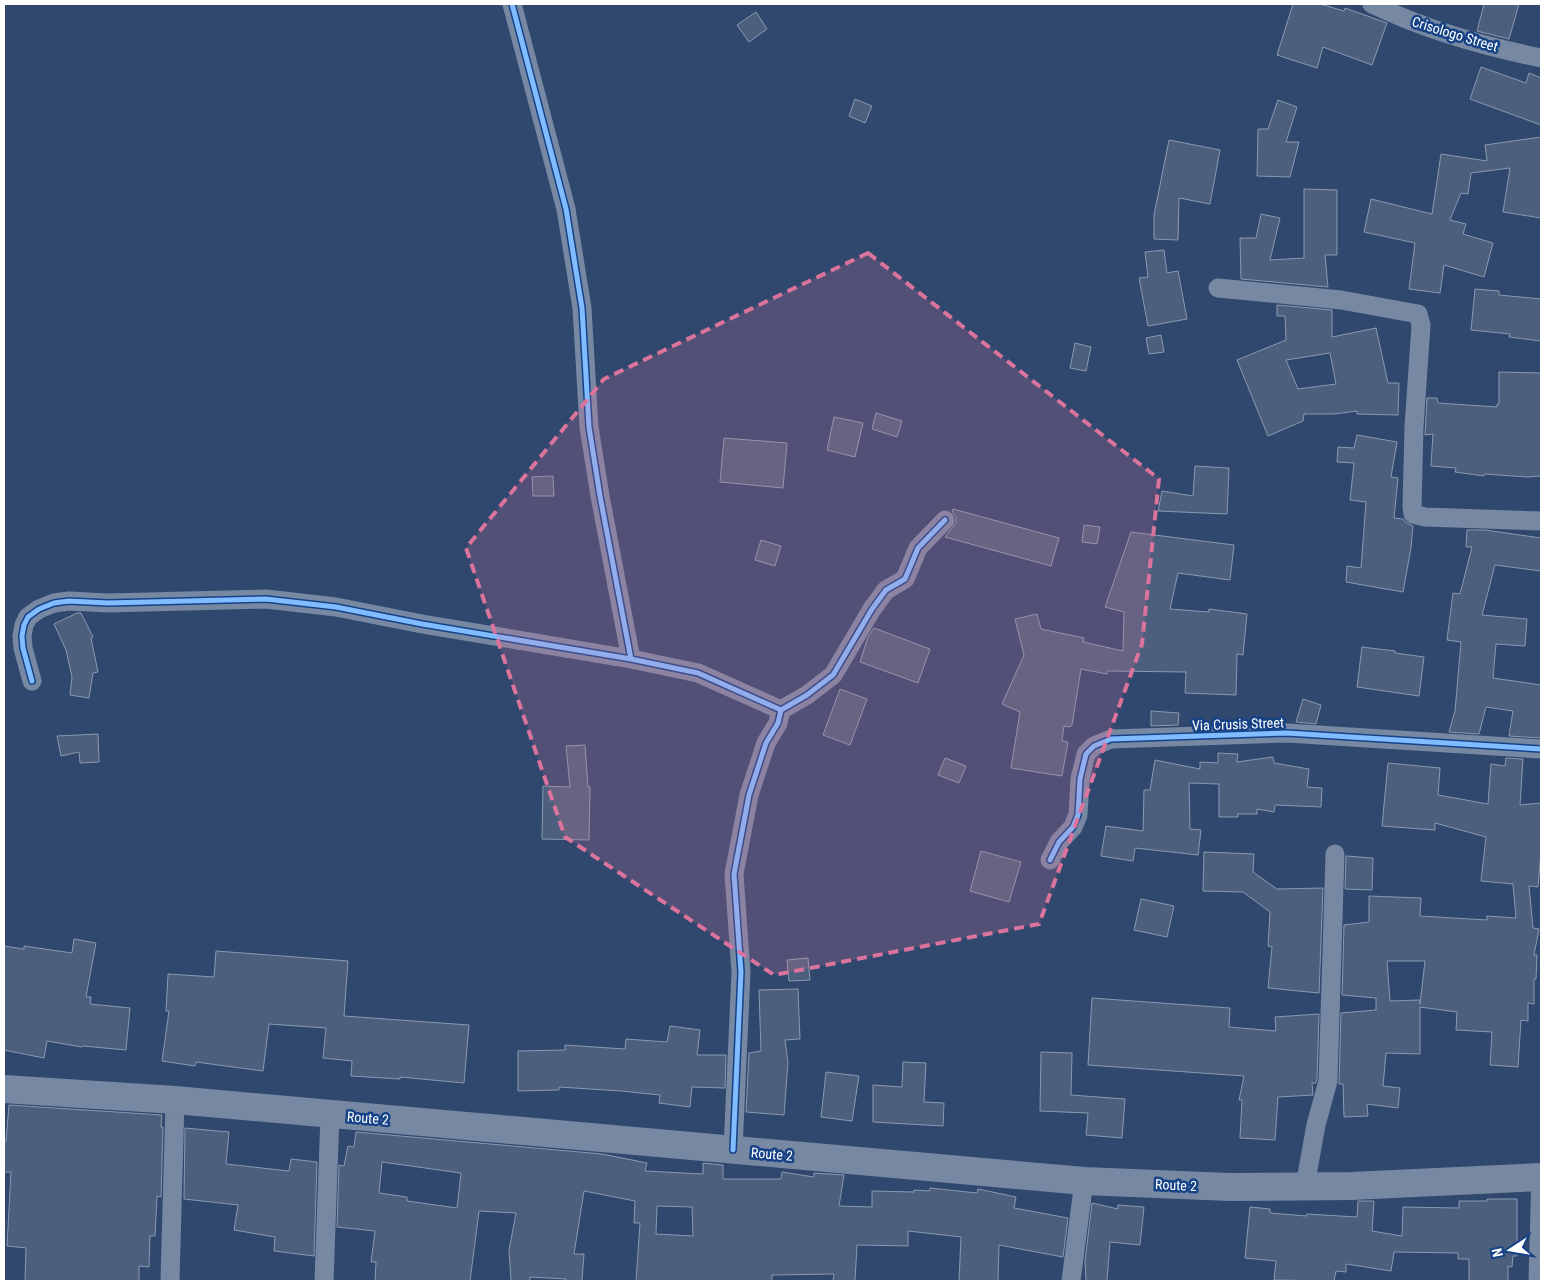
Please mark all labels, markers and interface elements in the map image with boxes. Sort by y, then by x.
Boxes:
street label: Crisologo Street [1410,13,1500,55]
street label: Via Crusis Street [1192,714,1284,734]
street label: Route 2 [346,1108,390,1128]
street label: Route 2 [750,1144,794,1164]
street label: Route 2 [1155,1176,1198,1194]
north arrow [1485,1225,1535,1275]
text: N [1489,1247,1506,1259]

